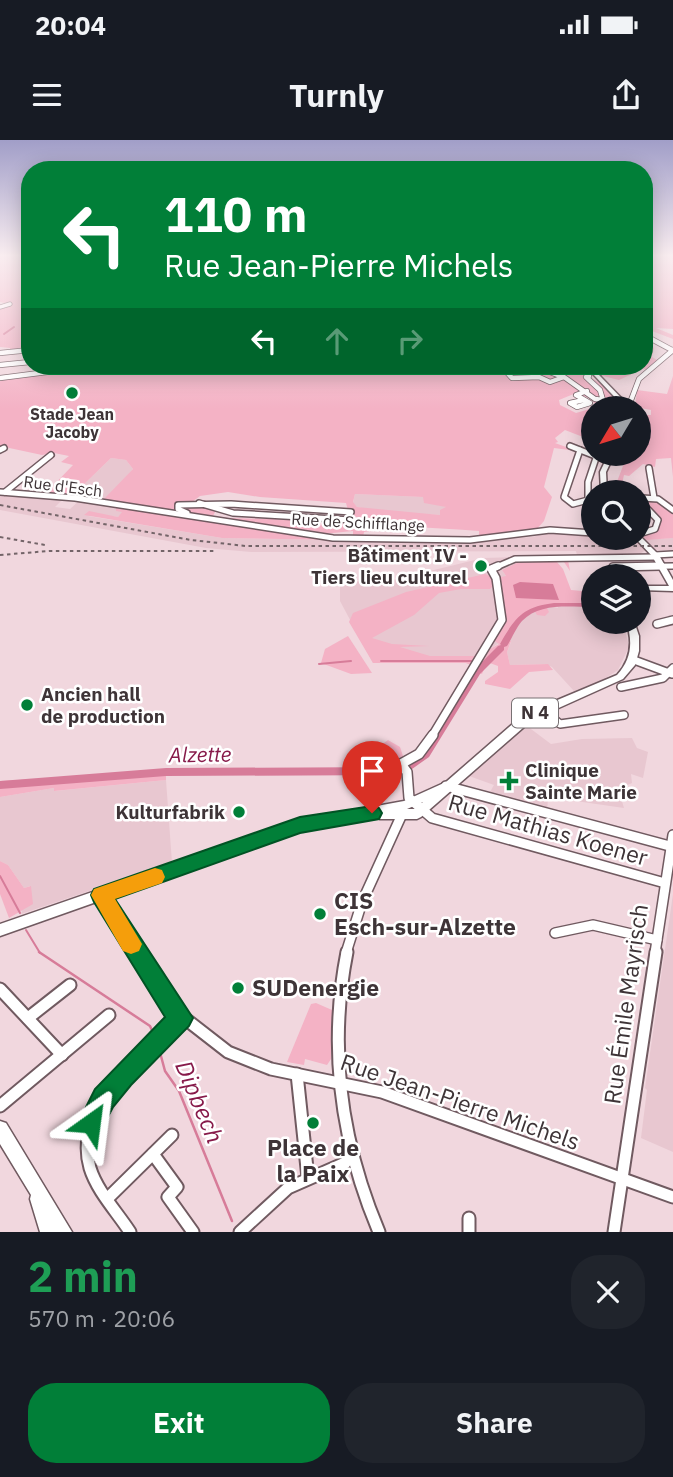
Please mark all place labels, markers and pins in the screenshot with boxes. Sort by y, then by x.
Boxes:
marker: Stade Jean Jacoby [64,385,80,401]
place label: Stade Jean Jacoby [30,404,114,442]
place label: Bâtiment IV - Tiers lieu culturel [311,543,467,589]
marker: Bâtiment IV - Tiers lieu culturel [473,558,489,574]
place label: Ancien hall de production [41,682,165,728]
marker: Ancien hall de production [19,697,35,713]
pin [342,741,402,813]
place label: Clinique Sainte Marie [525,758,637,804]
marker: Clinique Sainte Marie [499,771,519,791]
place label: Kulturfabrik [115,800,225,824]
marker: Kulturfabrik [231,804,247,820]
place label: CIS Esch-sur-Alzette [334,885,516,941]
marker: CIS Esch-sur-Alzette [312,906,328,922]
place label: SUDenergie [252,972,379,1002]
marker: SUDenergie [230,980,246,996]
marker: Place de la Paix [305,1115,321,1131]
place label: Place de la Paix [267,1132,359,1188]

